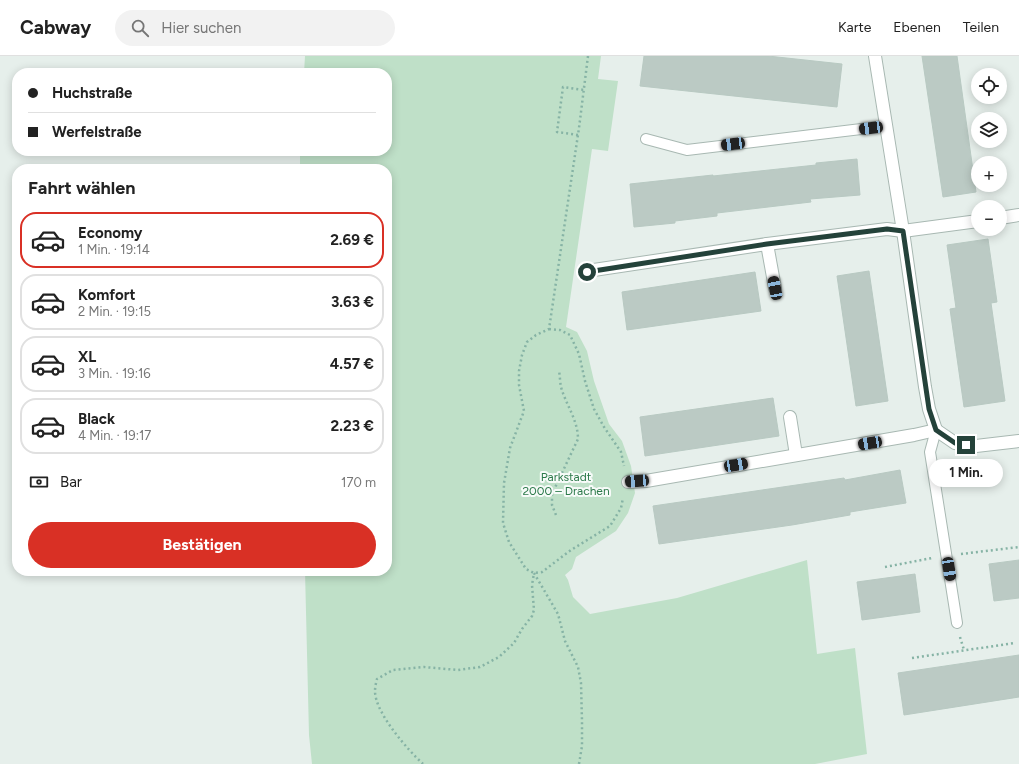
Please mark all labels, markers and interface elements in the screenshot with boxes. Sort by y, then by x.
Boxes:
search box [115,10,395,46]
text: Cabway [20,16,91,39]
icon: search [129,17,151,39]
text: Hier suchen [161,19,241,37]
text: Karte [838,19,871,36]
text: Ebenen [893,19,941,36]
text: Teilen [963,19,999,36]
map controls [971,68,1007,236]
button: locate [971,68,1007,104]
text: Huchstraße [52,84,132,102]
button: layers [971,112,1007,148]
car [858,121,884,135]
text: Werfelstraße [52,123,142,141]
car [720,137,746,151]
button: + [971,156,1007,192]
text: Fahrt wählen [28,177,135,199]
button: − [971,200,1007,236]
icon: car [30,222,66,258]
text: Economy [78,224,143,242]
text: 2.69 € [330,231,374,249]
text: 1 Min. · 19:14 [78,242,150,257]
route start [578,263,596,281]
car [767,275,783,301]
icon: car [30,284,66,320]
text: Komfort [78,286,135,304]
text: 3.63 € [331,293,374,311]
text: 2 Min. · 19:15 [78,304,151,319]
icon: car [30,346,66,382]
text: XL [78,348,96,366]
text: 4.57 € [330,355,374,373]
text: 3 Min. · 19:16 [78,366,151,381]
icon: car [30,408,66,444]
text: Black [78,410,115,428]
text: 2.23 € [331,417,374,435]
text: 4 Min. · 19:17 [78,428,151,443]
car [857,435,883,451]
route end [957,436,975,454]
car [723,457,749,473]
callout: 1 Min. [929,459,1003,487]
text: 1 Min. [949,465,983,480]
park label: Parkstadt 2000 – Drachen [522,470,610,498]
icon: cash [28,471,50,493]
text: Bar [60,473,82,491]
car [625,474,649,488]
text: 170 m [341,475,376,490]
button: Bestätigen [28,522,376,568]
car [941,556,957,582]

